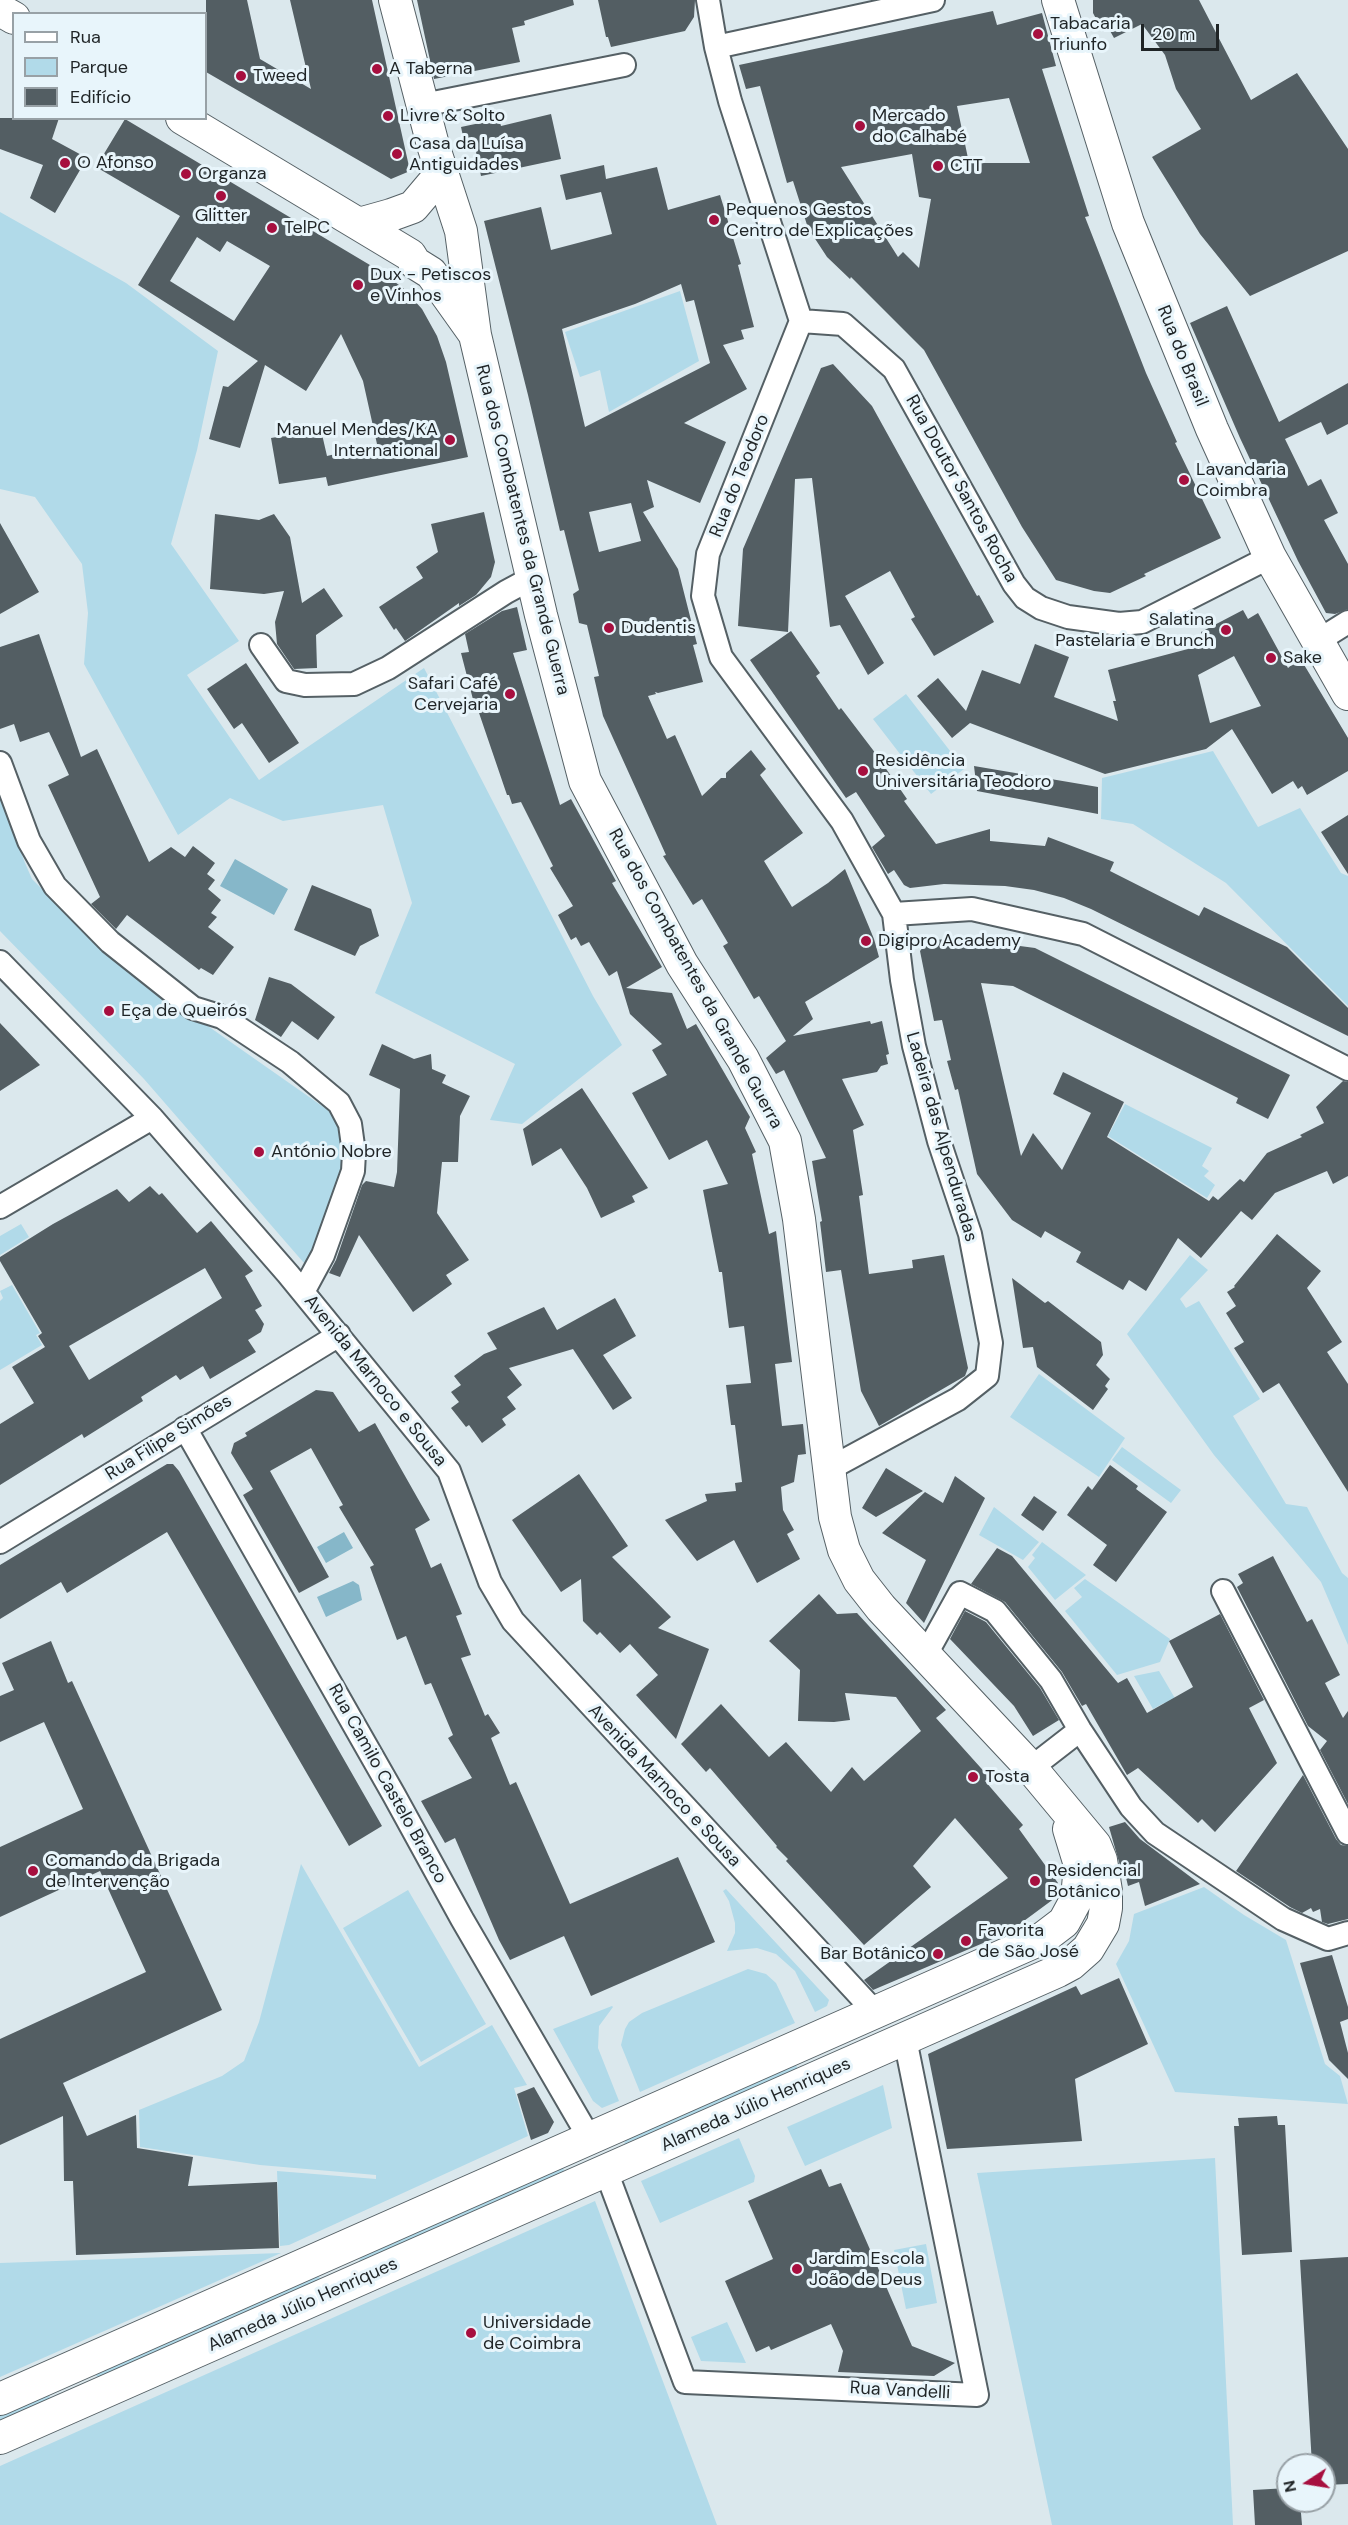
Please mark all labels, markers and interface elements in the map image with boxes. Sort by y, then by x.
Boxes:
legend [12,12,207,120]
scale bar [1144,12,1222,50]
place label: Tabacaria Triunfo [1050,13,1130,56]
text: 20 m [1152,22,1195,46]
text: Rua [70,25,101,49]
marker: Tabacaria Triunfo [1031,27,1045,41]
text: Parque [70,55,128,79]
place label: A Taberna [389,58,473,80]
marker: A Taberna [370,62,384,76]
place label: Tweed [253,65,307,87]
marker: Tweed [234,69,248,83]
text: Edifício [70,85,131,109]
place label: Livre & Solto [400,105,505,127]
place label: Mercado do Calhabé [872,105,967,148]
marker: Livre & Solto [381,109,395,123]
marker: Mercado do Calhabé [853,119,867,133]
place label: Casa da Luísa Antiguidades [409,133,524,176]
marker: Casa da Luísa Antiguidades [390,147,404,161]
place label: O Afonso [77,152,154,174]
place label: CTT [950,155,983,177]
marker: O Afonso [58,156,72,170]
marker: CTT [931,159,945,173]
place label: Organza [198,163,267,185]
marker: Organza [179,167,193,181]
marker: Glitter [214,189,228,203]
place label: Pequenos Gestos Centro de Explicações [726,199,914,242]
place label: Glitter [195,205,247,227]
marker: Pequenos Gestos Centro de Explicações [707,213,721,227]
place label: TelPC [284,217,330,239]
marker: TelPC [265,221,279,235]
place label: Dux - Petiscos e Vinhos [370,264,491,306]
marker: Dux - Petiscos e Vinhos [351,278,365,292]
street label: Rua do Brasil [1152,302,1212,410]
street label: Rua dos Combatentes da Grande Guerra [470,362,574,698]
street label: Rua Doutor Santos Rocha [900,391,1022,587]
street label: Rua do Teodoro [706,411,774,541]
place label: Manuel Mendes/KA International [277,419,438,462]
marker: Manuel Mendes/KA International [443,433,457,447]
place label: Lavandaria Coimbra [1196,459,1286,502]
marker: Lavandaria Coimbra [1177,473,1191,487]
place label: Salatina Pastelaria e Brunch [1055,609,1214,652]
place label: Dudentis [621,617,696,639]
marker: Dudentis [602,621,616,635]
marker: Salatina Pastelaria e Brunch [1219,623,1233,637]
place label: Sake [1283,647,1322,669]
marker: Sake [1264,651,1278,665]
place label: Safari Café Cervejaria [408,673,498,716]
marker: Safari Café Cervejaria [503,687,517,701]
place label: Residência Universitária Teodoro [875,750,1051,792]
marker: Residência Universitária Teodoro [856,764,870,778]
street label: Rua dos Combatentes da Grande Guerra [603,825,787,1133]
place label: Digipro Academy [878,930,1021,952]
marker: Digipro Academy [859,934,873,948]
place label: Eça de Queirós [121,1000,247,1022]
marker: Eça de Queirós [102,1004,116,1018]
street label: Ladeira das Alpenduradas [901,1030,981,1244]
place label: António Nobre [271,1141,392,1163]
marker: António Nobre [252,1145,266,1159]
street label: Avenida Marnoco e Sousa [299,1291,451,1471]
street label: Rua Filipe Simões [102,1390,236,1486]
street label: Rua Camilo Castelo Branco [323,1681,451,1887]
street label: Avenida Marnoco e Sousa [583,1700,745,1872]
place label: Tosta [985,1766,1030,1788]
marker: Tosta [966,1770,980,1784]
place label: Comando da Brigada de Intervenção [45,1850,220,1892]
place label: Residencial Botânico [1047,1860,1141,1902]
marker: Comando da Brigada de Intervenção [26,1864,40,1878]
marker: Residencial Botânico [1028,1874,1042,1888]
place label: Favorita de São José [978,1920,1079,1962]
marker: Favorita de São José [959,1934,973,1948]
place label: Bar Botânico [820,1943,926,1965]
marker: Bar Botânico [931,1947,945,1961]
street label: Alameda Júlio Henriques [658,2053,854,2157]
place label: Jardim Escola João de Deus [809,2248,925,2290]
street label: Alameda Júlio Henriques [205,2253,401,2357]
marker: Jardim Escola João de Deus [790,2262,804,2276]
place label: Universidade de Coimbra [483,2312,591,2354]
marker: Universidade de Coimbra [464,2326,478,2340]
street label: Rua Vandelli [849,2378,951,2404]
north arrow [1276,2453,1336,2513]
text: N [1278,2479,1301,2494]

